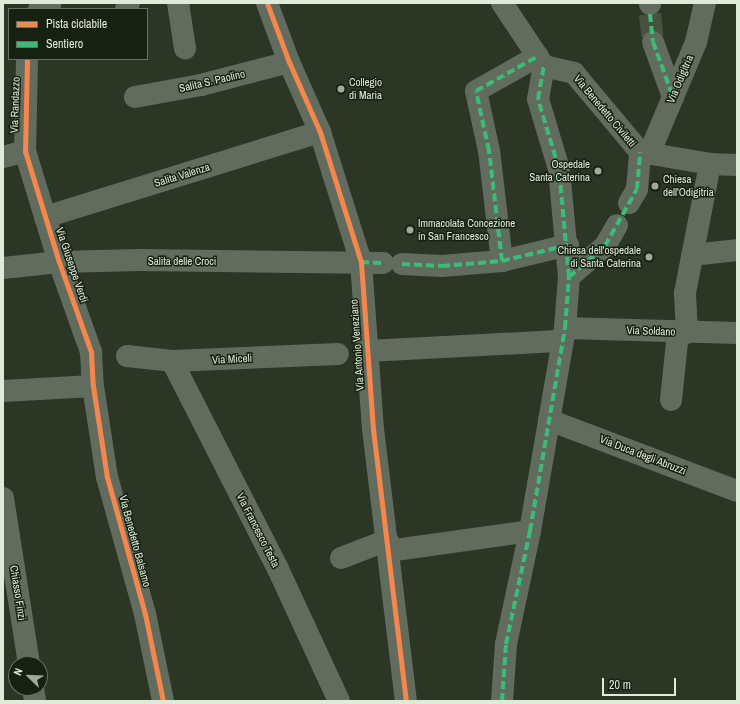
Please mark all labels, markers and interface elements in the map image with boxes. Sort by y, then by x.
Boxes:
legend [8,8,148,60]
text: Pista ciclabile [46,16,107,32]
text: Sentiero [46,36,83,52]
street label: Via Odigitria [664,53,696,105]
street label: Salita S. Paolino [178,67,246,95]
street label: Via Benedetto Civiletti [571,72,639,150]
place label: Collegio di Maria [349,76,382,102]
street label: Via Randazzo [7,77,23,133]
marker: Collegio di Maria [336,84,346,94]
place label: Ospedale Santa Caterina [529,158,590,184]
street label: Salita Valenza [153,160,211,190]
marker: Ospedale Santa Caterina [593,166,603,176]
place label: Chiesa dell'Odigitria [663,173,714,199]
marker: Chiesa dell'Odigitria [650,181,660,191]
place label: Immacolata Concezione in San Francesco [418,217,515,243]
marker: Immacolata Concezione in San Francesco [405,225,415,235]
street label: Via Giuseppe Verdi [53,226,91,304]
place label: Chiesa dell'ospedale di Santa Caterina [558,244,641,270]
marker: Chiesa dell'ospedale di Santa Caterina [644,252,654,262]
street label: Salita delle Croci [148,254,216,268]
street label: Via Antonio Veneziano [347,299,367,391]
street label: Via Soldano [626,324,676,338]
street label: Via Miceli [212,351,252,367]
street label: Via Duca degli Abruzzi [598,432,688,478]
street label: Via Francesco Testa [233,490,283,570]
street label: Via Benedetto Balsamo [116,494,154,588]
street label: Chiasso Finzi [7,564,29,622]
north arrow [8,656,48,696]
text: N [10,666,26,677]
scale bar [604,670,678,696]
text: 20 m [609,677,631,693]

